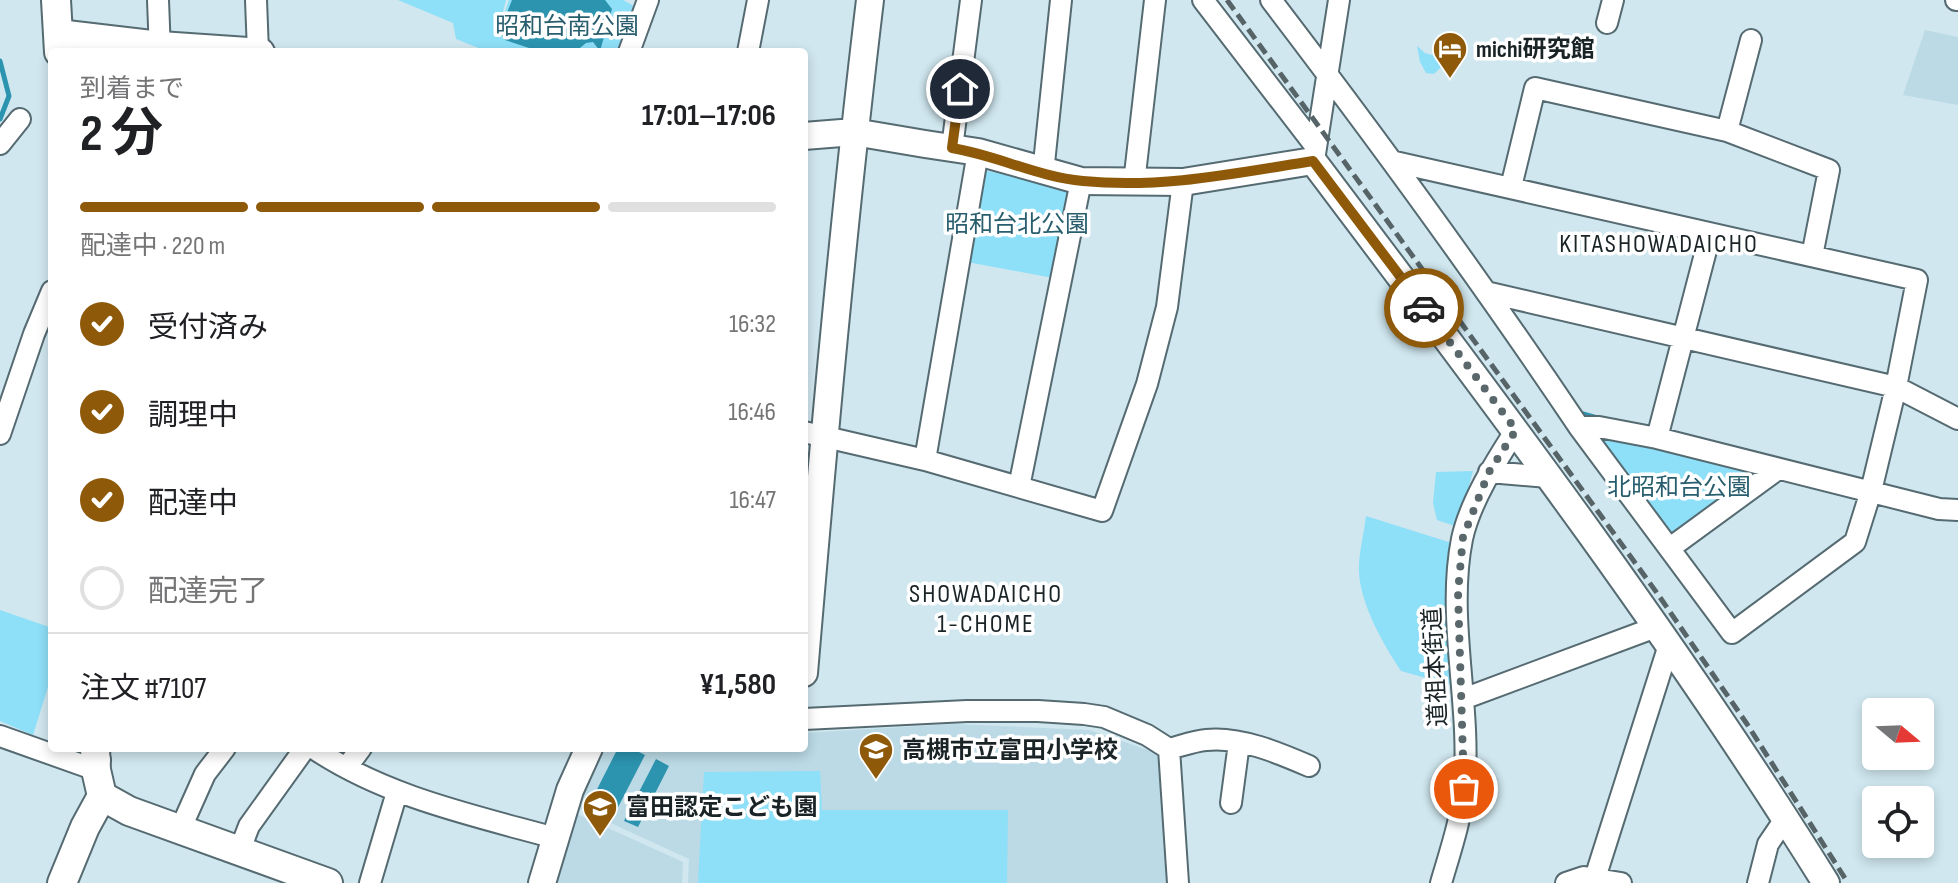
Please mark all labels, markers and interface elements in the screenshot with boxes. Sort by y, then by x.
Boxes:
park label: 昭和台南公園 [495,12,639,41]
hotel icon: michi研究館 [1431,30,1469,80]
place label: michi研究館 [1476,35,1594,64]
pin [926,55,994,123]
icon: home [938,67,982,111]
text: 到着まで [80,74,184,105]
text: 17:01–17:06 [642,98,776,134]
text: 2 分 [80,103,163,166]
park label: 昭和台北公園 [945,210,1089,239]
district label: KITASHOWADAICHO [1559,229,1759,260]
text: 配達中 · 220 m [80,231,225,262]
courier [1384,268,1464,348]
icon: car [1402,286,1446,330]
icon: check [80,302,124,346]
text: 16:32 [729,309,776,340]
text: 受付済み [148,310,268,346]
icon: check [80,390,124,434]
text: 16:46 [728,397,776,428]
text: 調理中 [148,398,238,434]
park label: 北昭和台公園 [1607,473,1751,502]
icon: check [80,478,124,522]
text: 16:47 [730,485,776,516]
text: 配達中 [148,486,238,522]
text: 配達完了 [148,574,268,610]
district label: SHOWADAICHO 1-CHOME [909,579,1063,640]
street label: 道祖本街道 [1418,606,1453,728]
text: ¥1,580 [699,667,776,703]
text: 注文 #7107 [80,671,206,707]
north arrow [1862,698,1934,770]
map controls [1862,698,1934,858]
school or university icon: 高槻市立富田小学校 [857,731,895,781]
place label: 高槻市立富田小学校 [902,736,1118,765]
pin [1430,755,1498,823]
icon: bag [1442,767,1486,811]
button: locate [1862,786,1934,858]
school or university icon: 富田認定こども園 [581,788,619,838]
place label: 富田認定こども園 [626,793,818,822]

